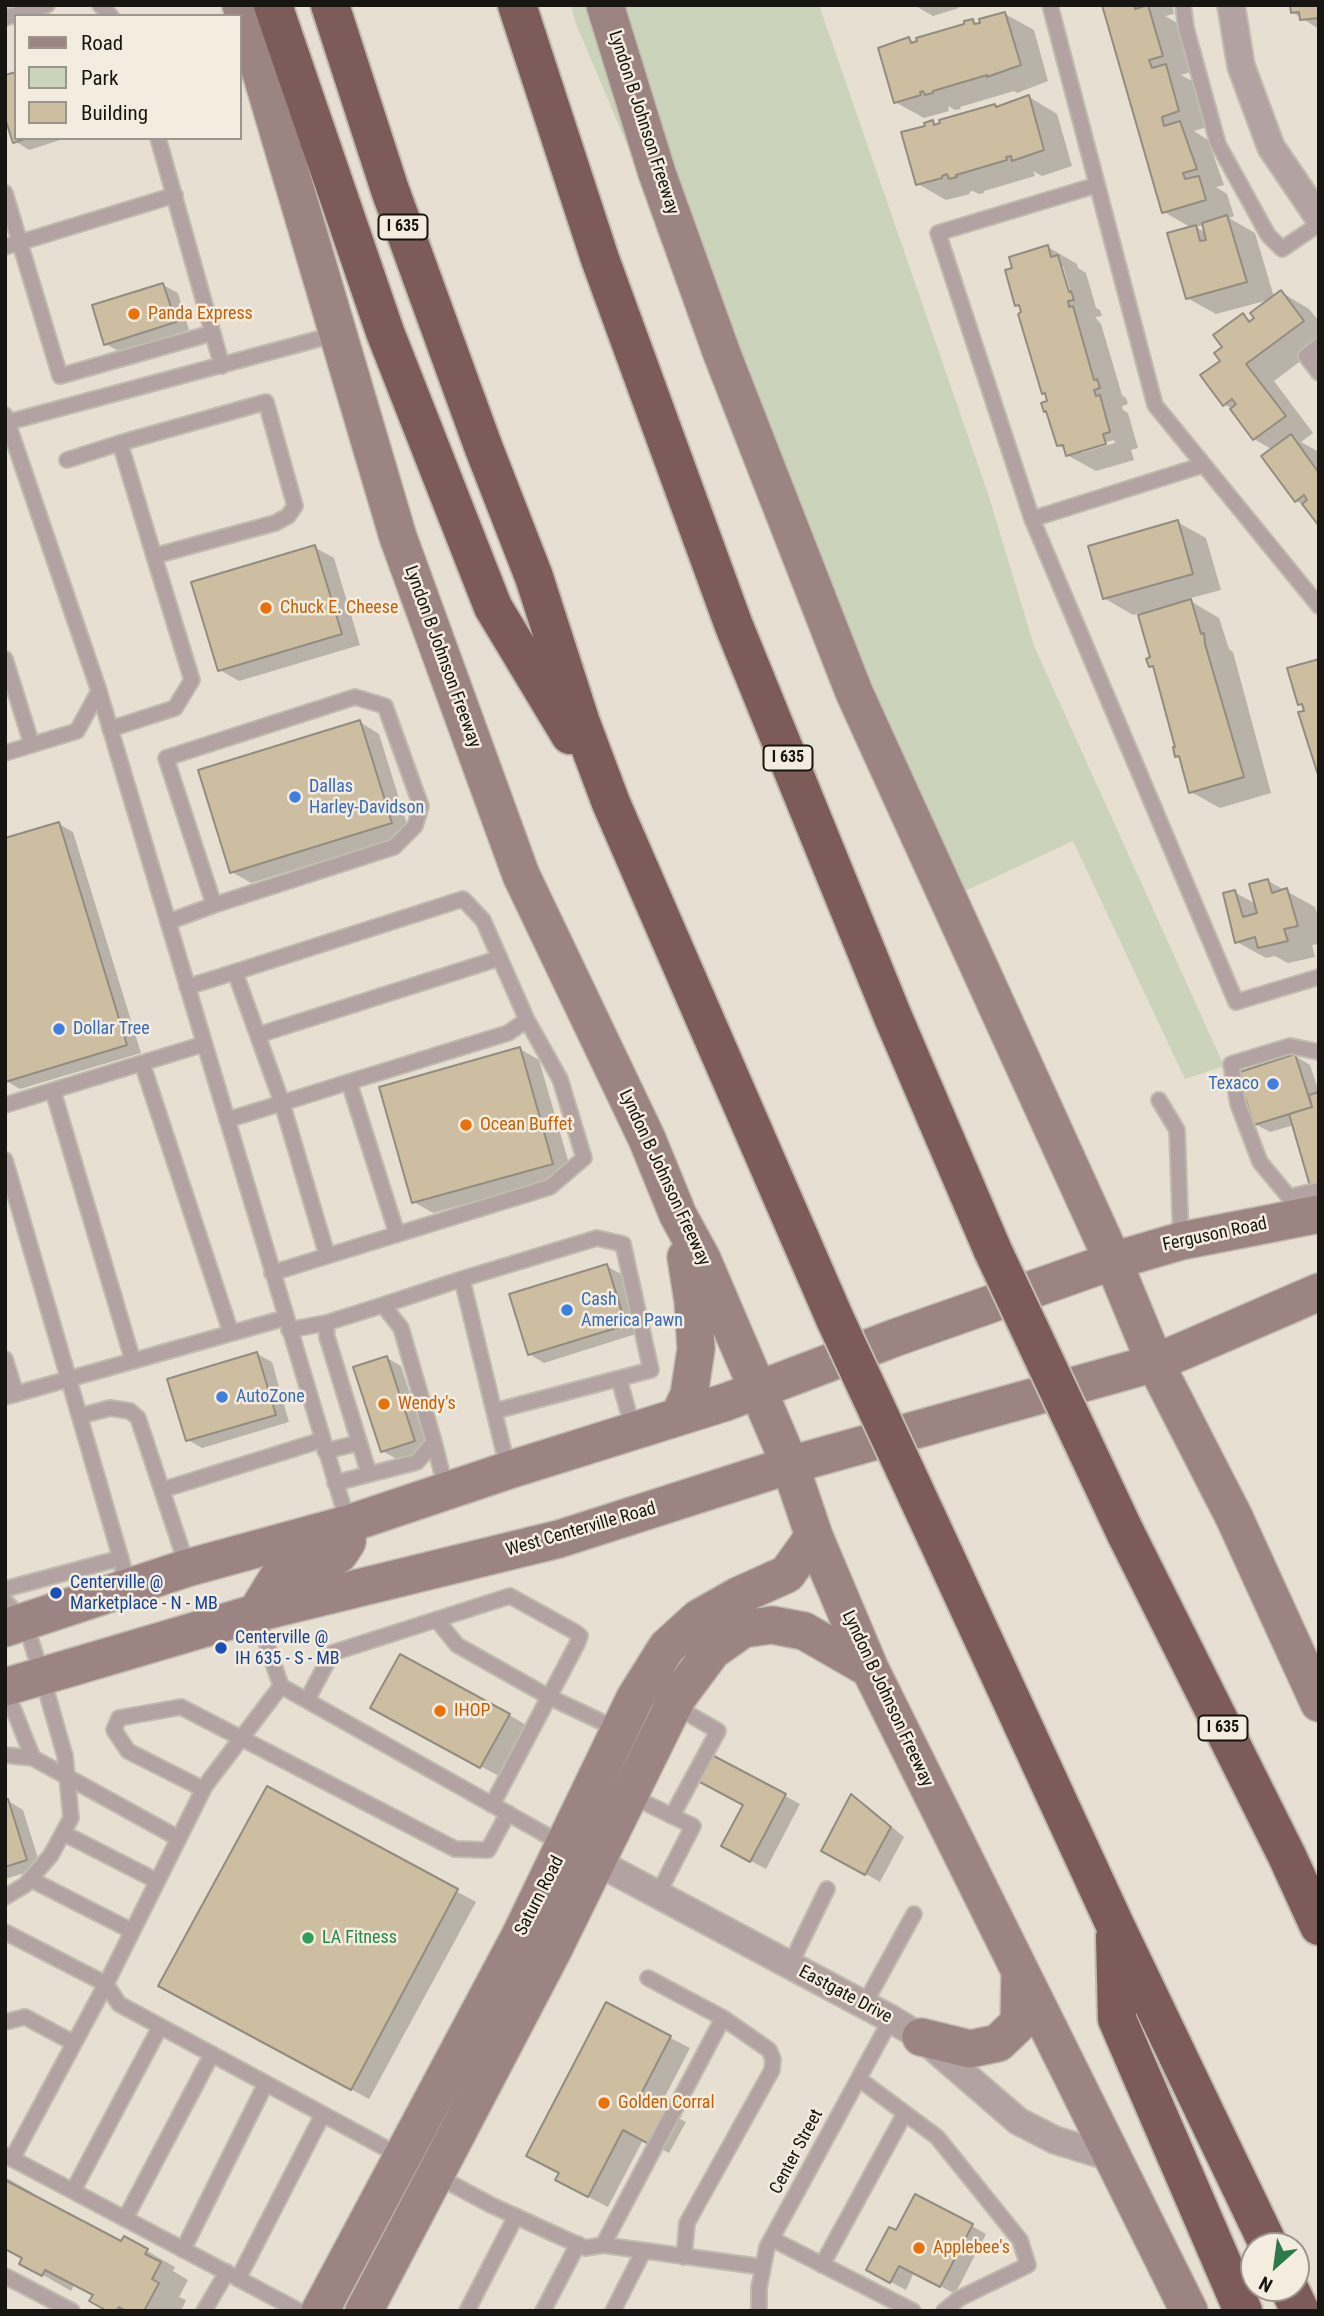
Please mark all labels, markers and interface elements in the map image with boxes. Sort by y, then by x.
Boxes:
legend [14,14,242,140]
street label: Lyndon B Johnson Freeway [603,28,683,218]
text: Road [81,31,123,55]
text: Park [81,66,118,90]
text: Building [81,101,148,125]
road number: I 635 [378,215,428,240]
place label: Panda Express [148,303,253,325]
marker: Panda Express [126,306,142,322]
street label: Lyndon B Johnson Freeway [399,563,485,751]
place label: Chuck E. Cheese [280,597,398,619]
marker: Chuck E. Cheese [258,600,274,616]
road number: I 635 [764,746,812,771]
place label: Dallas Harley-Davidson [309,776,424,818]
marker: Dallas Harley-Davidson [287,789,303,805]
place label: Dollar Tree [73,1018,150,1040]
marker: Dollar Tree [51,1021,67,1037]
place label: Texaco [1208,1073,1259,1095]
marker: Texaco [1265,1076,1281,1092]
street label: Lyndon B Johnson Freeway [614,1086,714,1270]
place label: Ocean Buffet [480,1114,573,1136]
marker: Ocean Buffet [458,1117,474,1133]
street label: Ferguson Road [1161,1213,1269,1257]
place label: Cash America Pawn [581,1289,683,1332]
marker: Cash America Pawn [559,1302,575,1318]
place label: AutoZone [236,1386,305,1408]
marker: AutoZone [214,1389,230,1405]
place label: Wendy's [398,1393,456,1415]
marker: Wendy's [376,1396,392,1412]
street label: West Centerville Road [503,1498,659,1562]
place label: Centerville @ Marketplace - N - MB [70,1572,218,1614]
marker: Centerville @ Marketplace - N - MB [48,1585,64,1601]
street label: Lyndon B Johnson Freeway [837,1607,937,1791]
place label: Centerville @ IH 635 - S - MB [235,1627,340,1670]
marker: Centerville @ IH 635 - S - MB [213,1640,229,1656]
place label: IHOP [454,1700,490,1722]
marker: IHOP [432,1703,448,1719]
road number: I 635 [1198,1716,1248,1740]
street label: Saturn Road [511,1853,569,1939]
place label: LA Fitness [322,1927,397,1949]
marker: LA Fitness [300,1930,316,1946]
street label: Eastgate Drive [795,1961,895,2029]
place label: Golden Corral [618,2092,715,2114]
marker: Golden Corral [596,2095,612,2111]
street label: Center Street [766,2106,828,2198]
north arrow [1240,2232,1310,2302]
place label: Applebee's [933,2237,1010,2259]
marker: Applebee's [911,2240,927,2256]
text: N [1255,2271,1276,2297]

